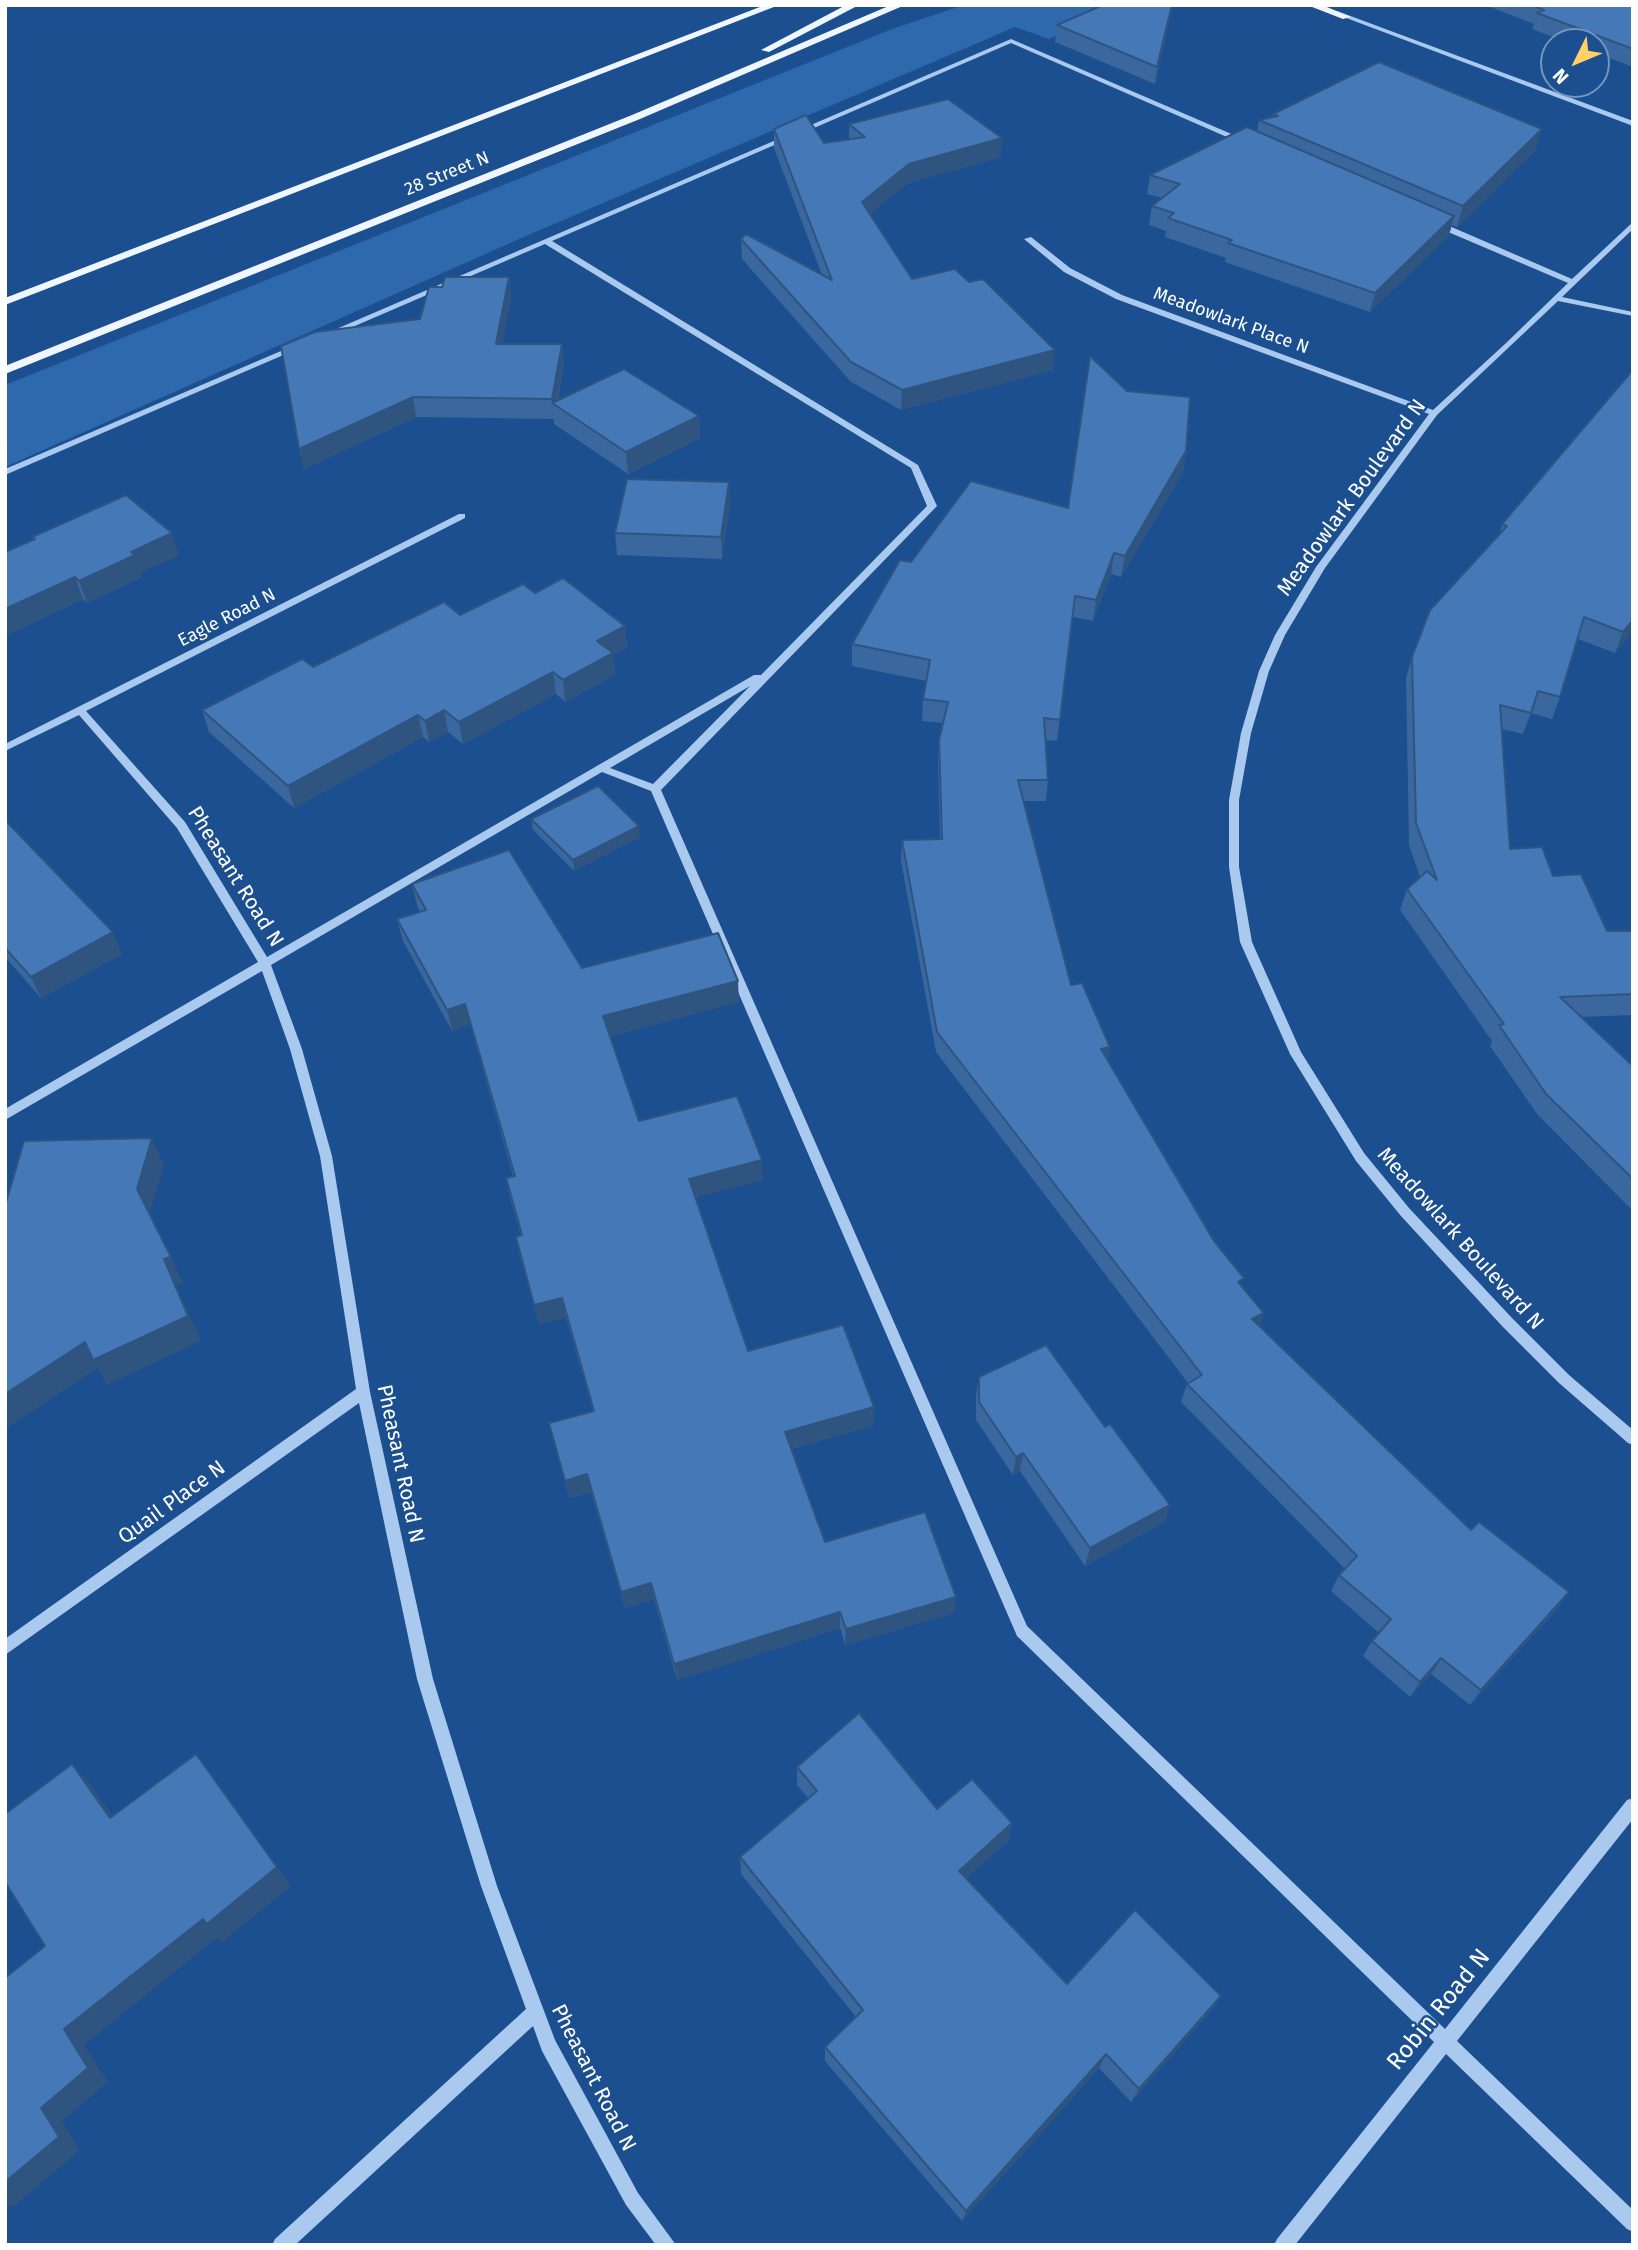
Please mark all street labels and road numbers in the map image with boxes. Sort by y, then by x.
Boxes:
street label: 28 Street N [401,147,493,201]
street label: Meadowlark Place N [1150,283,1312,359]
street label: Meadowlark Boulevard N [1272,395,1432,601]
street label: Eagle Road N [175,584,279,652]
street label: Pheasant Road N [182,802,288,952]
street label: Meadowlark Boulevard N [1371,1143,1549,1335]
street label: Pheasant Road N [371,1382,429,1546]
street label: Quail Place N [114,1456,230,1550]
street label: Robin Road N [1381,1944,1497,2076]
street label: Pheasant Road N [545,2000,641,2156]

